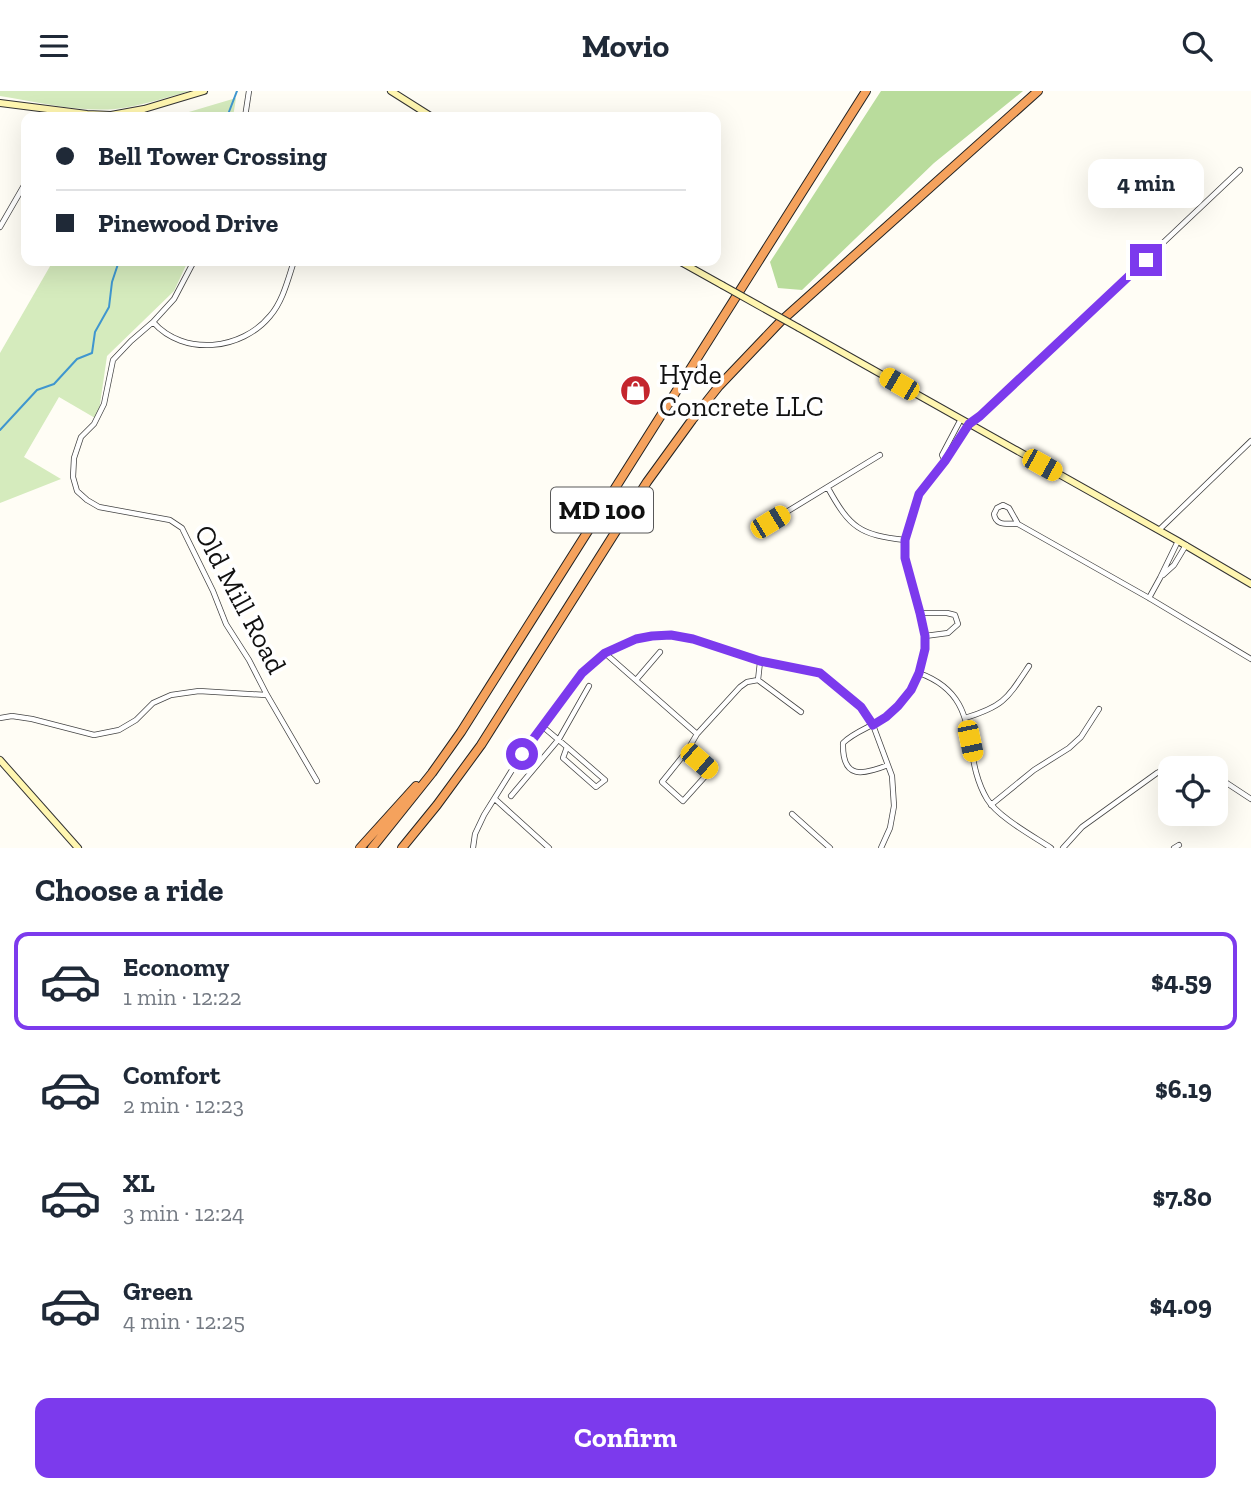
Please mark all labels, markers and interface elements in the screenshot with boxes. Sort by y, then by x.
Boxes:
icon: menu [35,27,73,65]
text: Movio [582,27,669,65]
icon: search [1178,27,1216,65]
text: Bell Tower Crossing [98,140,327,172]
callout: 4 min [1088,159,1204,207]
text: 4 min [1117,169,1175,197]
text: Pinewood Drive [98,207,278,239]
route end [1130,244,1162,276]
place label: Hyde Concrete LLC [659,358,824,423]
car [876,364,923,404]
shop icon: Hyde Concrete LLC [619,373,653,407]
car [1019,446,1066,484]
road number: MD 100 [551,487,653,533]
car [747,502,794,542]
street label: Old Mill Road [188,519,293,679]
car [956,718,985,764]
route start [506,738,538,770]
car [677,739,722,783]
map controls [1158,756,1228,826]
button: locate [1158,756,1228,826]
text: Choose a ride [35,871,223,909]
icon: car [39,950,102,1013]
text: Economy [123,951,229,983]
text: $4.59 [1151,965,1212,997]
text: 1 min · 12:22 [123,983,242,1011]
icon: car [39,1058,102,1121]
text: Comfort [123,1059,220,1091]
text: $6.19 [1155,1073,1212,1105]
text: 2 min · 12:23 [123,1091,244,1119]
icon: car [39,1166,102,1229]
text: XL [123,1167,155,1199]
text: $7.80 [1152,1181,1212,1213]
text: 3 min · 12:24 [123,1199,245,1227]
icon: car [39,1274,102,1337]
text: Green [123,1275,193,1307]
text: $4.09 [1150,1289,1212,1321]
text: 4 min · 12:25 [123,1307,245,1335]
button: Confirm [35,1398,1216,1478]

